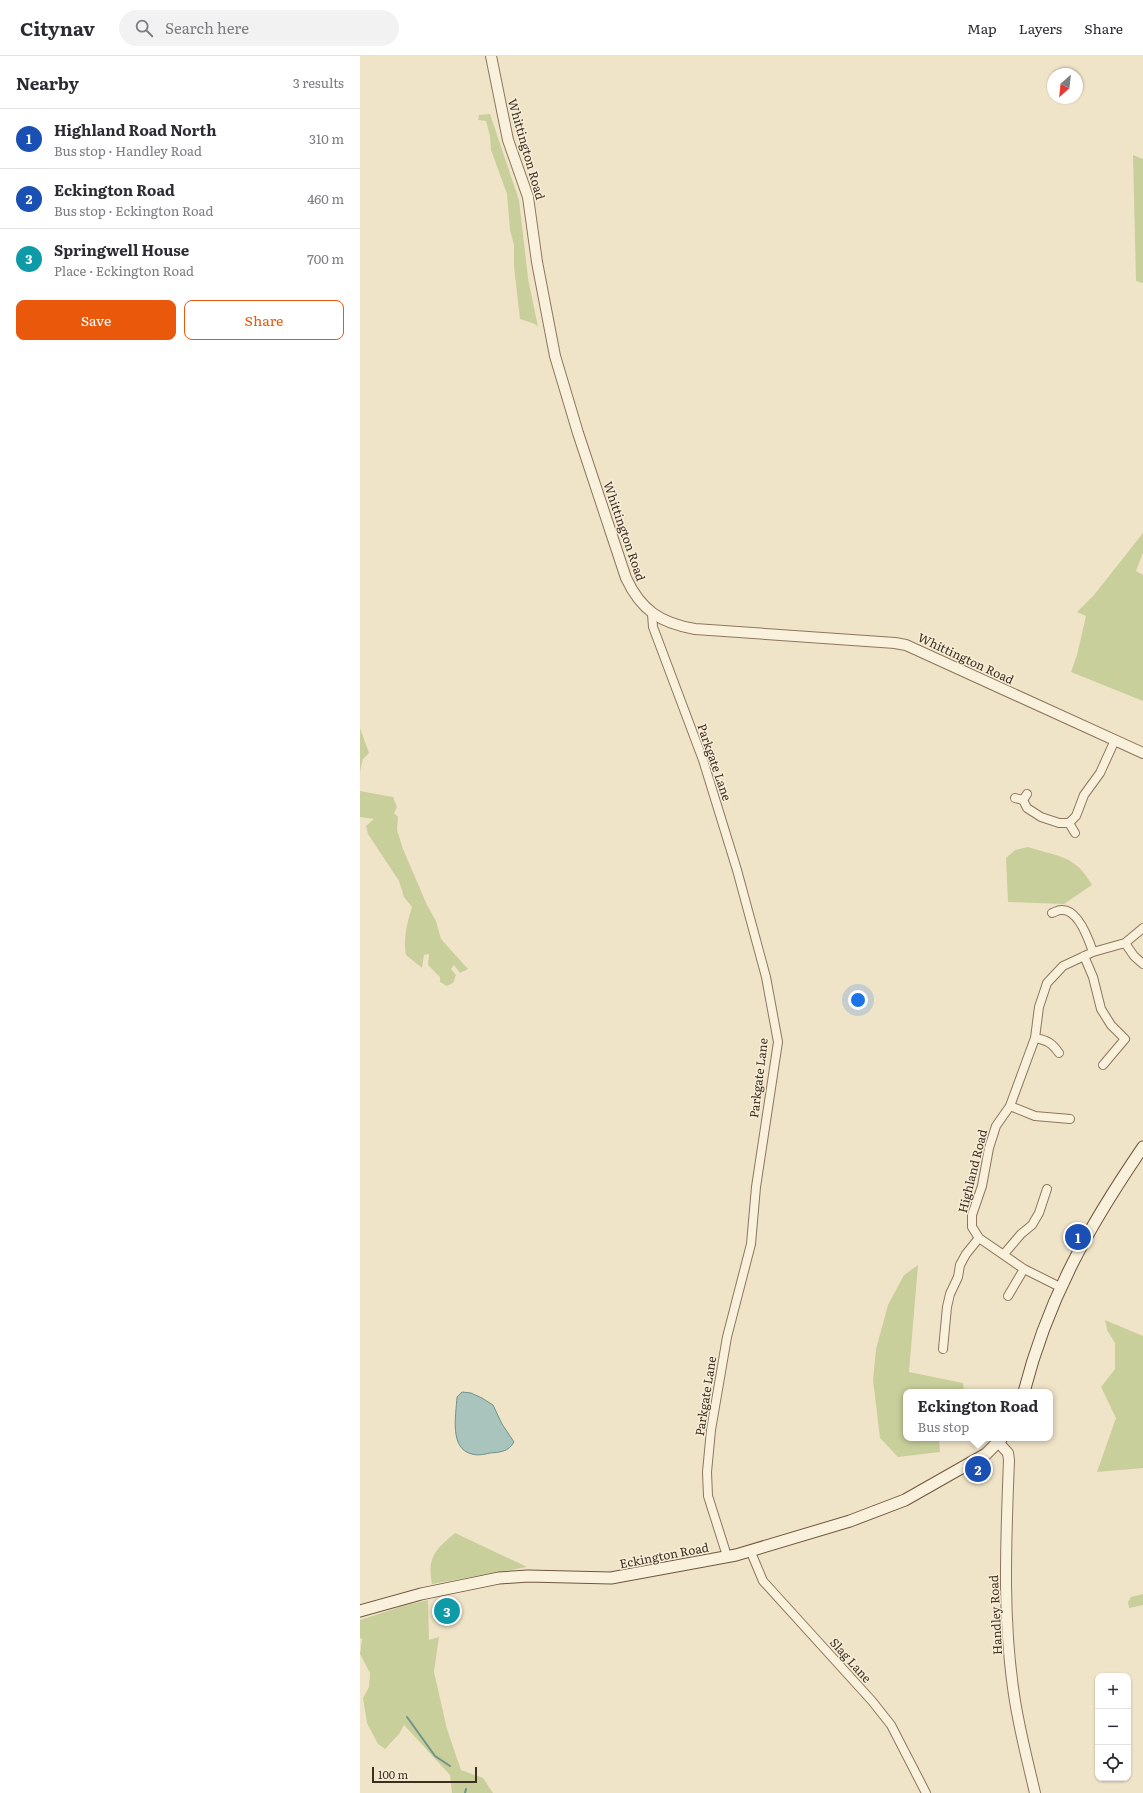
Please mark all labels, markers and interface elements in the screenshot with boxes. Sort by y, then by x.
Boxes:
search box [119,10,399,46]
text: Citynav [20,14,95,42]
text: Search here [165,16,249,39]
icon: search [133,17,155,39]
text: Map [967,18,997,38]
text: Layers [1019,18,1062,38]
text: Share [1084,18,1123,38]
north arrow [1047,68,1083,104]
text: Nearby [16,70,79,95]
text: 3 results [293,73,344,92]
street label: Whittington Road [504,96,550,202]
text: Highland Road North [54,118,217,141]
text: 1 [26,129,32,148]
text: 310 m [309,129,344,148]
text: Bus stop · Handley Road [54,141,202,160]
text: Eckington Road [54,178,175,201]
text: 2 [26,189,32,208]
text: 460 m [307,189,344,208]
text: Bus stop · Eckington Road [54,201,213,220]
text: Springwell House [54,238,189,261]
text: 3 [25,249,33,268]
text: 700 m [307,249,344,268]
text: Place · Eckington Road [54,261,194,280]
button: Save [16,300,176,340]
button: Share [184,300,344,340]
street label: Whittington Road [600,479,651,584]
street label: Whittington Road [915,628,1018,688]
street label: Parkgate Lane [693,721,737,803]
your location [848,990,868,1010]
street label: Parkgate Lane [744,1037,772,1119]
street label: Highland Road [953,1127,991,1215]
pin: 1 [1065,1222,1091,1252]
street label: Parkgate Lane [690,1355,720,1437]
popup [903,1389,1053,1441]
text: Eckington Road [918,1394,1038,1417]
text: Bus stop [918,1417,969,1436]
pin: 2 [965,1454,991,1484]
street label: Eckington Road [618,1537,711,1572]
street label: Handley Road [984,1574,1006,1655]
pin: 3 [434,1596,460,1626]
street label: Slag Lane [826,1634,876,1686]
map controls [1095,1673,1131,1781]
button: + [1095,1673,1131,1709]
button: − [1095,1709,1131,1745]
button: locate [1095,1745,1131,1781]
scale bar [372,1765,477,1784]
text: 100 m [378,1766,408,1782]

